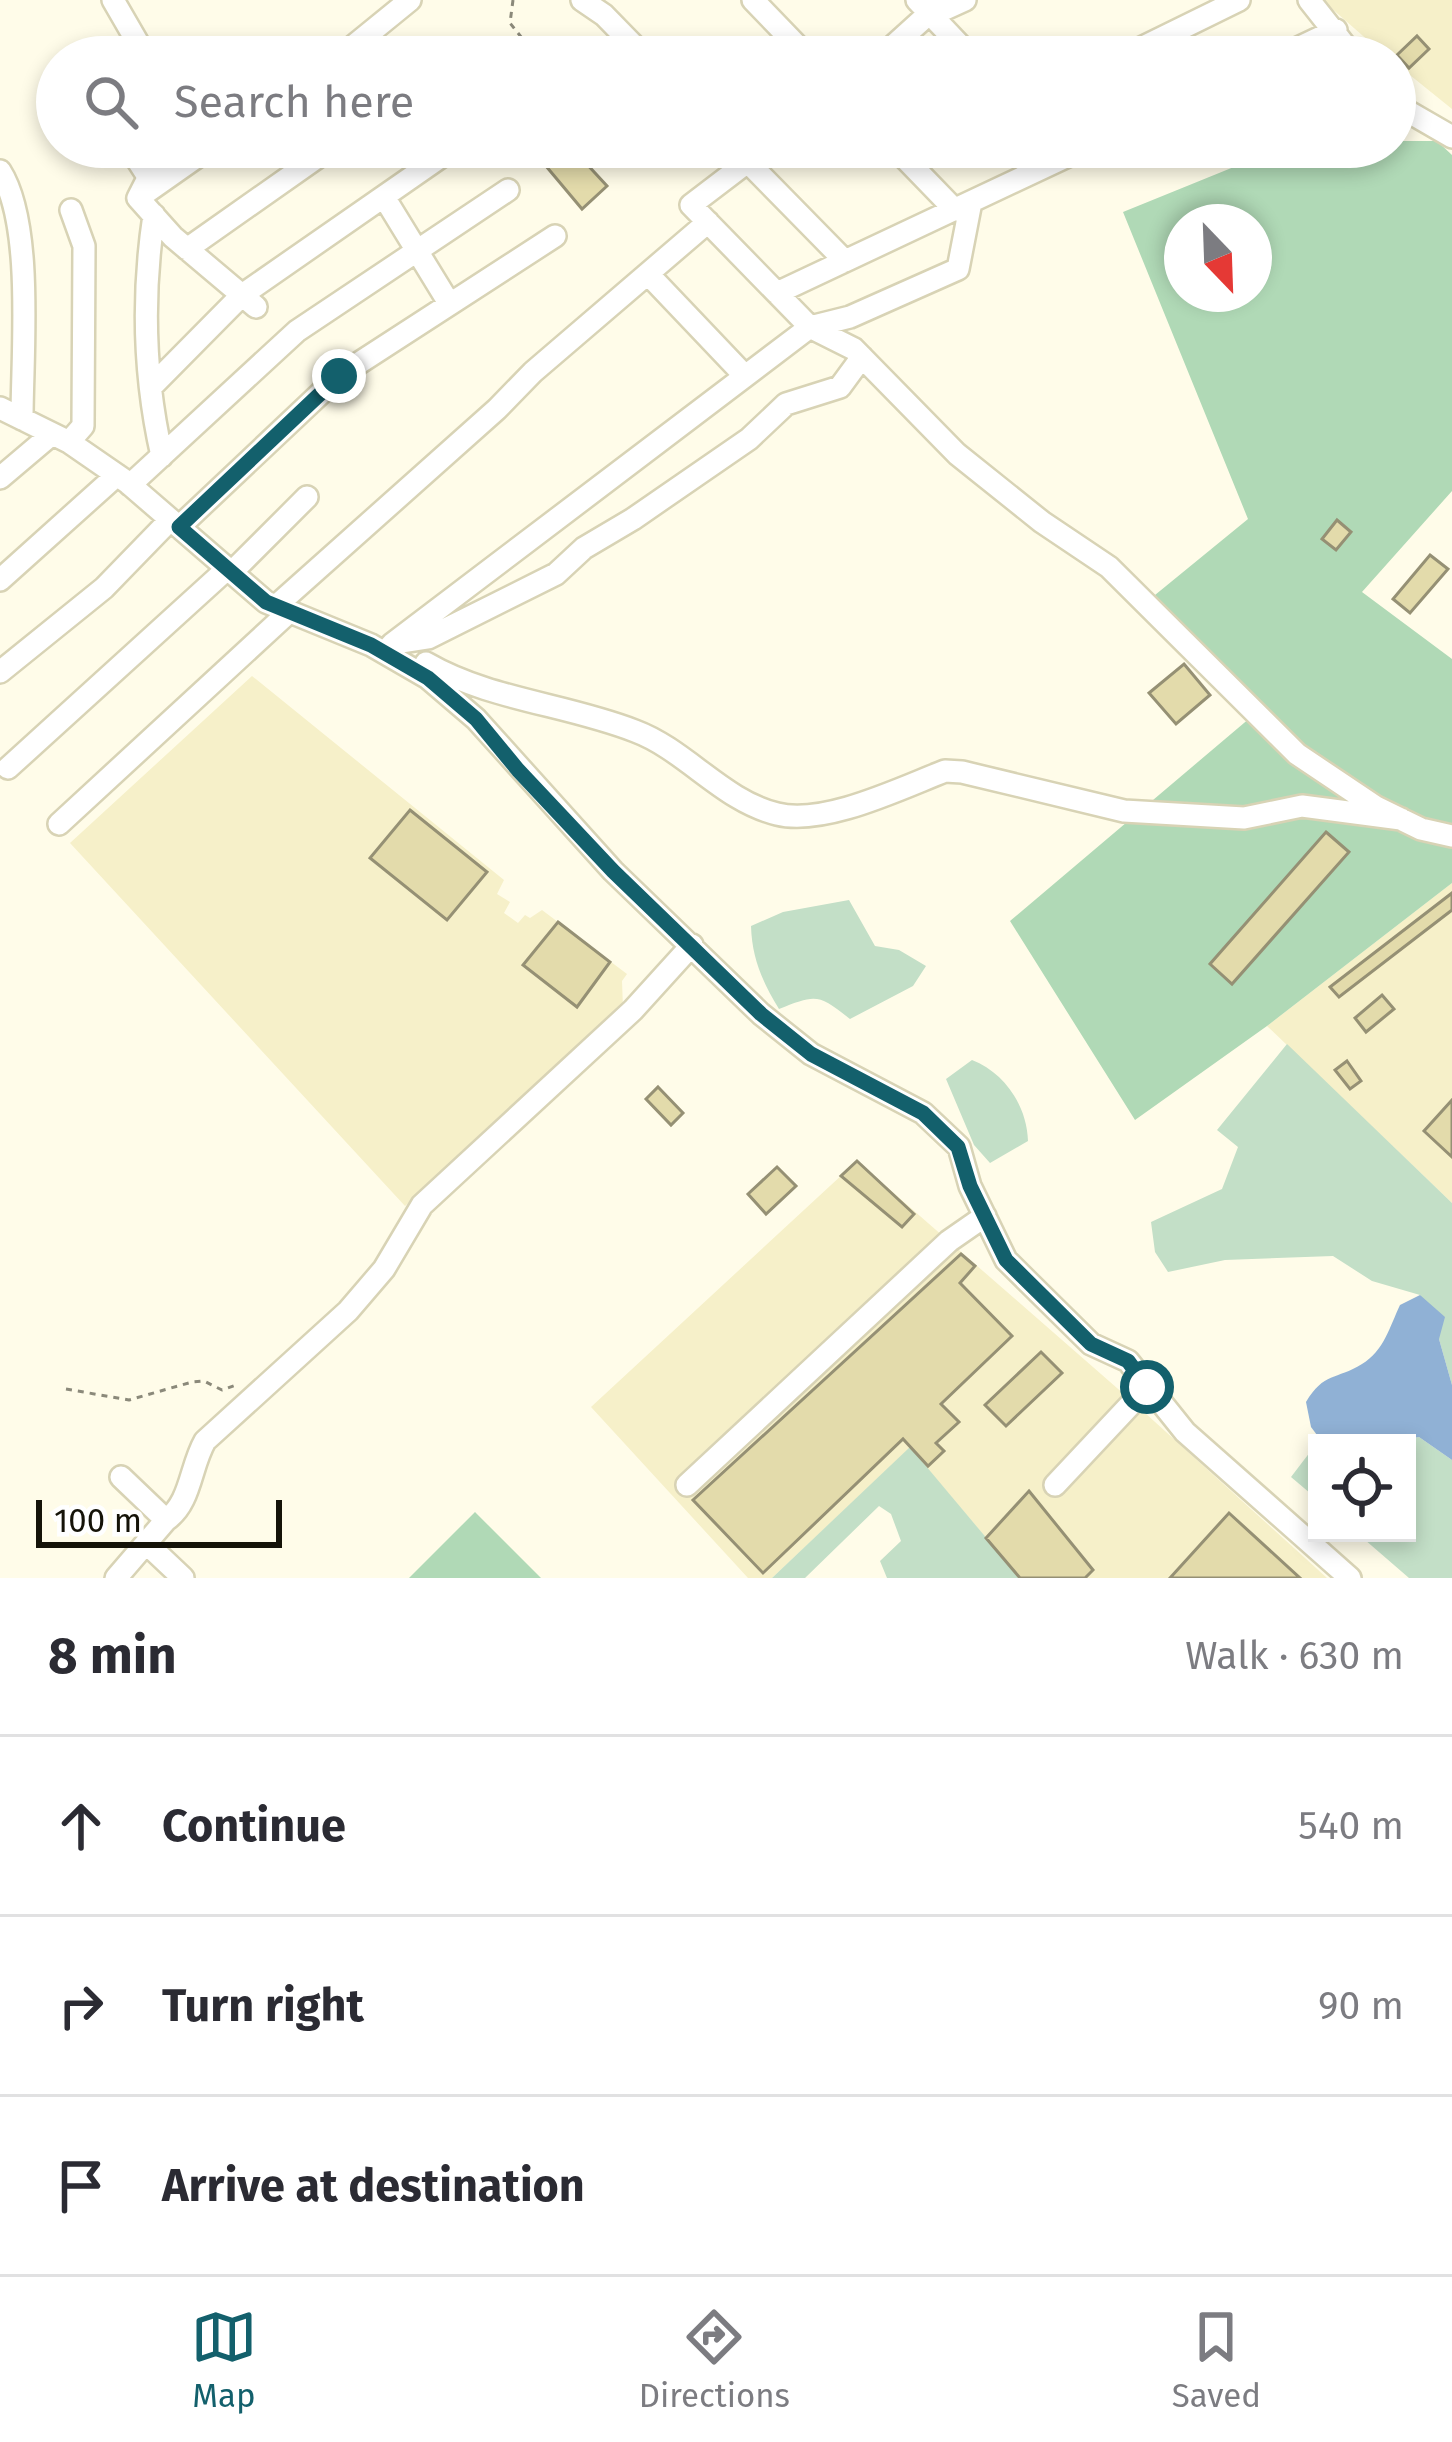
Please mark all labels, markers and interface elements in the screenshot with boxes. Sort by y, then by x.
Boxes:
search box [36,36,1416,168]
icon: search [78,69,144,135]
text: Search here [174,75,414,129]
north arrow [1164,204,1272,312]
route end [312,349,366,403]
route start [1120,1360,1174,1414]
map controls [1308,1434,1416,1542]
button: locate [1308,1434,1416,1542]
scale bar [36,1494,282,1547]
text: 100 m [54,1501,142,1541]
text: 8 min [48,1625,177,1687]
text: Walk · 630 m [1185,1633,1404,1679]
icon: ahead [48,1793,114,1859]
text: Continue [162,1799,346,1853]
text: 540 m [1298,1803,1404,1849]
icon: right [48,1973,114,2039]
text: Turn right [162,1979,364,2033]
text: 90 m [1318,1983,1404,2029]
icon: arrive [48,2153,114,2219]
text: Arrive at destination [162,2159,585,2213]
tab: Map [191,2304,257,2416]
tab: Directions [639,2304,790,2416]
tab: Saved [1172,2304,1261,2416]

